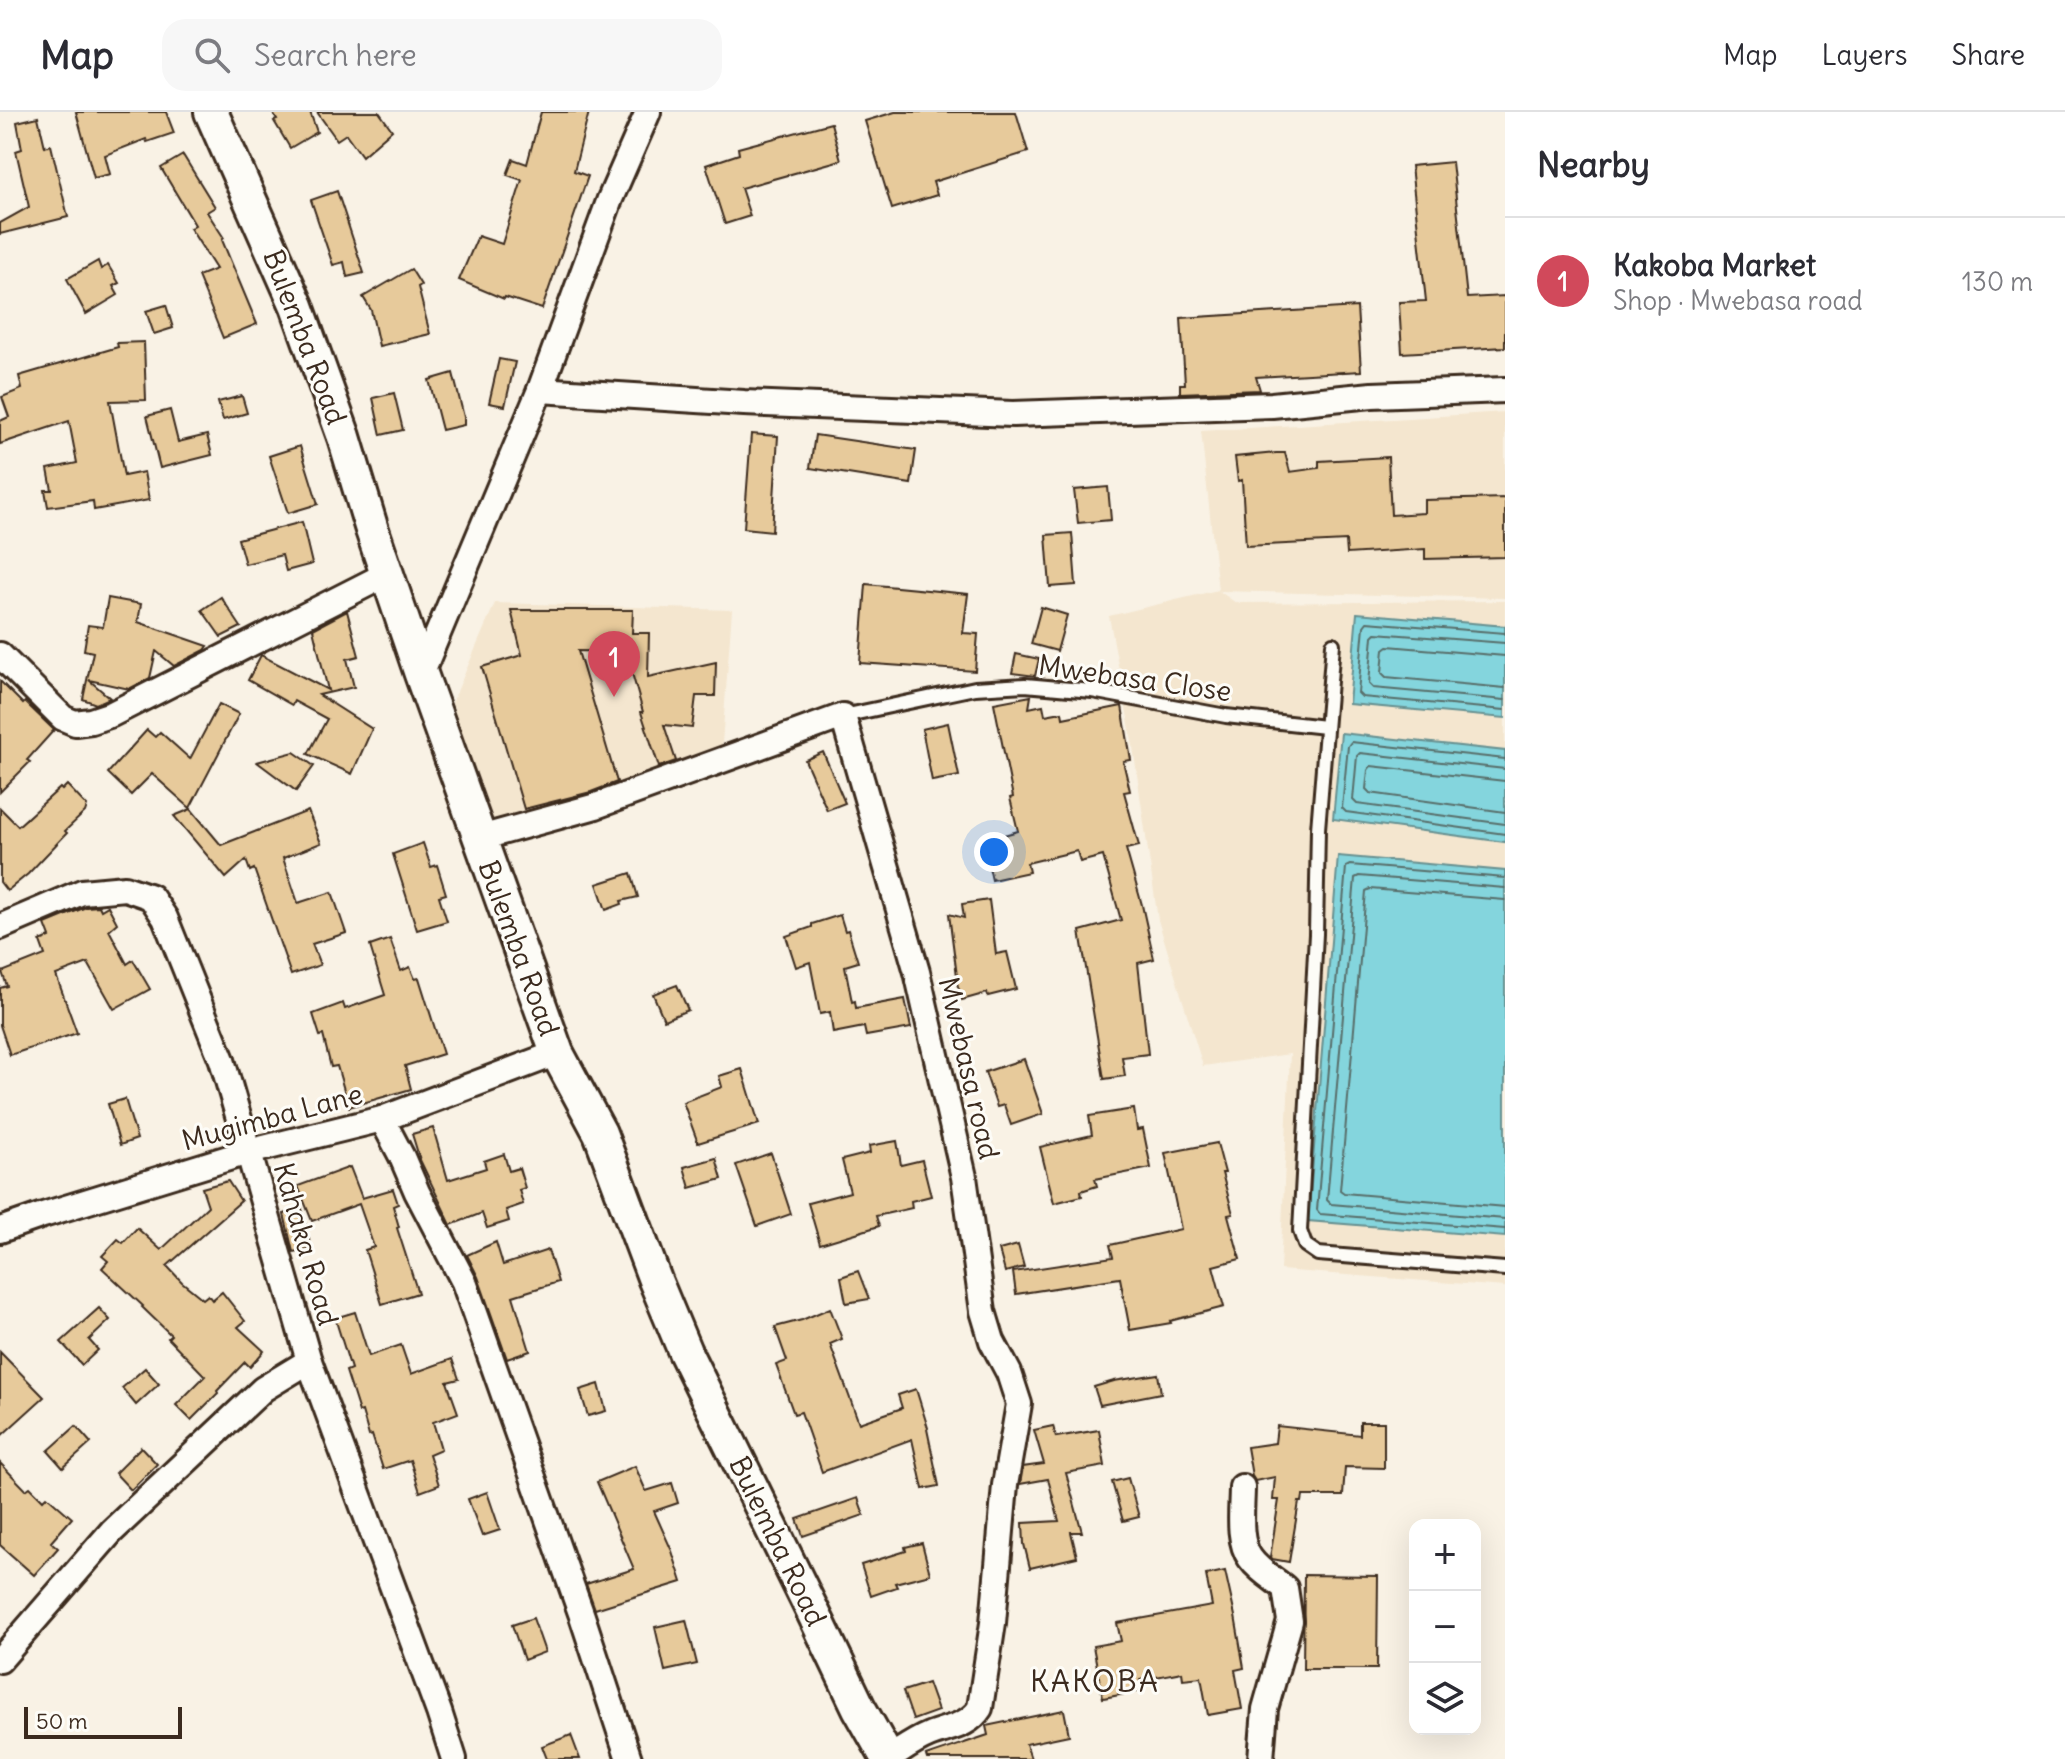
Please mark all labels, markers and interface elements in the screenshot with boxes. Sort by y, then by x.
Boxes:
search box [162,19,722,91]
text: Map [40,32,114,79]
icon: search [190,33,234,77]
text: Search here [254,36,417,74]
text: Map [1723,37,1778,73]
text: Layers [1822,37,1908,73]
text: Share [1952,37,2025,73]
text: Nearby [1537,143,1650,186]
street label: Bulemba Road [255,244,355,430]
text: Kakoba Market [1613,246,1816,284]
text: 1 [1558,265,1568,298]
text: 130 m [1962,265,2033,298]
text: Shop · Mwebasa road [1613,284,1863,317]
pin: 1 [588,631,640,697]
street label: Mwebasa Close [1036,647,1234,709]
your location [974,832,1014,872]
street label: Bulemba Road [471,855,567,1041]
street label: Mwebasa road [931,973,1007,1163]
street label: Mugimba Lane [178,1076,366,1158]
street label: Kahaka Road [266,1158,346,1330]
street label: Bulemba Road [721,1450,835,1632]
map controls [1409,1519,1481,1735]
button: + [1409,1519,1481,1591]
button: − [1409,1591,1481,1663]
district label: KAKOBA [1030,1662,1160,1700]
button: layers [1409,1663,1481,1735]
scale bar [24,1703,182,1739]
text: 50 m [36,1707,88,1735]

